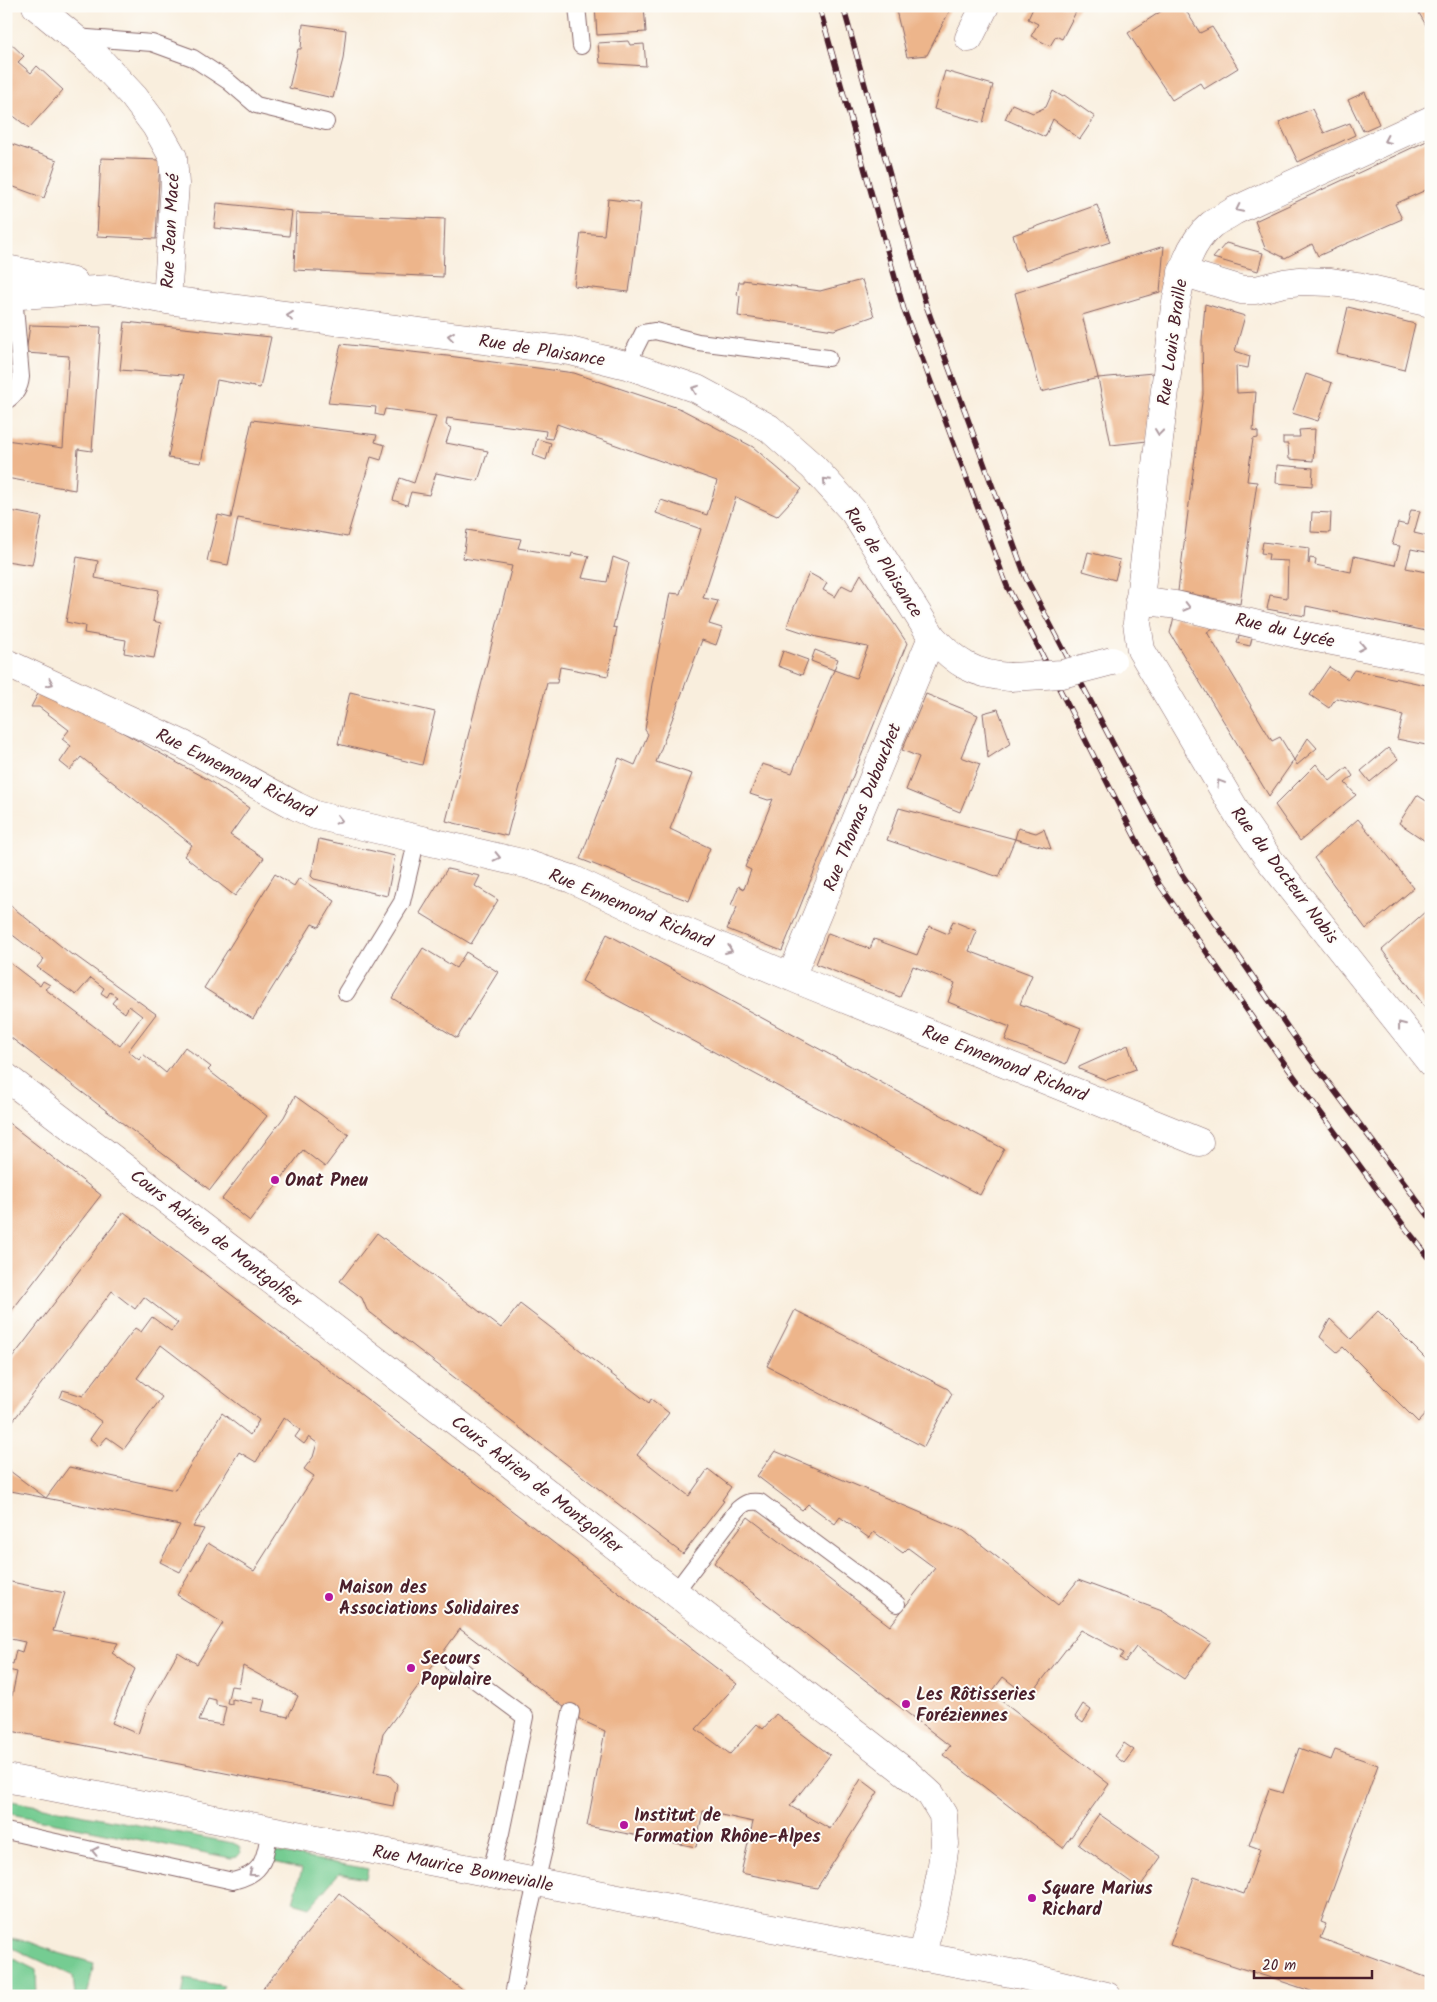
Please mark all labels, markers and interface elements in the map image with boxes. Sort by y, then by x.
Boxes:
one-way arrow [1383,134,1392,144]
street label: Rue Jean Macé [154,172,189,289]
one-way arrow [1235,203,1244,213]
street label: Rue Louis Braille [1150,277,1197,407]
one-way arrow [286,311,294,322]
street label: Rue de Plaisance [477,327,607,376]
one-way arrow [447,331,455,342]
one-way arrow [691,384,700,395]
one-way arrow [1155,427,1165,436]
one-way arrow [823,478,832,487]
street label: Rue de Plaisance [836,501,930,624]
one-way arrow [1182,602,1190,612]
street label: Rue du Lycée [1232,606,1337,657]
one-way arrow [1358,641,1367,651]
one-way arrow [45,677,54,688]
street label: Rue Thomas Dubouchet [816,718,911,896]
street label: Rue Ennemond Richard [150,721,321,828]
one-way arrow [1216,779,1226,788]
street label: Rue du Docteur Nobis [1222,801,1345,951]
one-way arrow [334,814,343,825]
one-way arrow [493,851,501,862]
street label: Rue Ennemond Richard [544,862,718,958]
one-way arrow [724,944,732,954]
street label: Rue Ennemond Richard [917,1018,1093,1111]
one-way arrow [1398,1022,1406,1031]
street label: Cours Adrien de Montgolfier [123,1163,308,1316]
place label: Onat Pneu [285,1167,368,1196]
marker: Onat Pneu [269,1174,281,1186]
street label: Cours Adrien de Montgolfier [444,1409,629,1562]
place label: Maison des Associations Solidaires [339,1574,520,1624]
marker: Maison des Associations Solidaires [323,1591,335,1603]
place label: Secours Populaire [421,1645,492,1695]
marker: Secours Populaire [405,1662,417,1674]
place label: Les Rôtisseries Foréziennes [916,1681,1036,1731]
marker: Les Rôtisseries Foréziennes [900,1698,912,1710]
place label: Institut de Formation Rhône-Alpes [634,1802,821,1852]
marker: Institut de Formation Rhône-Alpes [618,1819,630,1831]
street label: Rue Maurice Bonnevialle [370,1838,556,1901]
one-way arrow [91,1846,99,1856]
one-way arrow [248,1867,258,1876]
place label: Square Marius Richard [1042,1875,1153,1925]
marker: Square Marius Richard [1026,1892,1038,1904]
scale bar [1254,1947,1372,1979]
text: 20 m [1262,1954,1296,1978]

